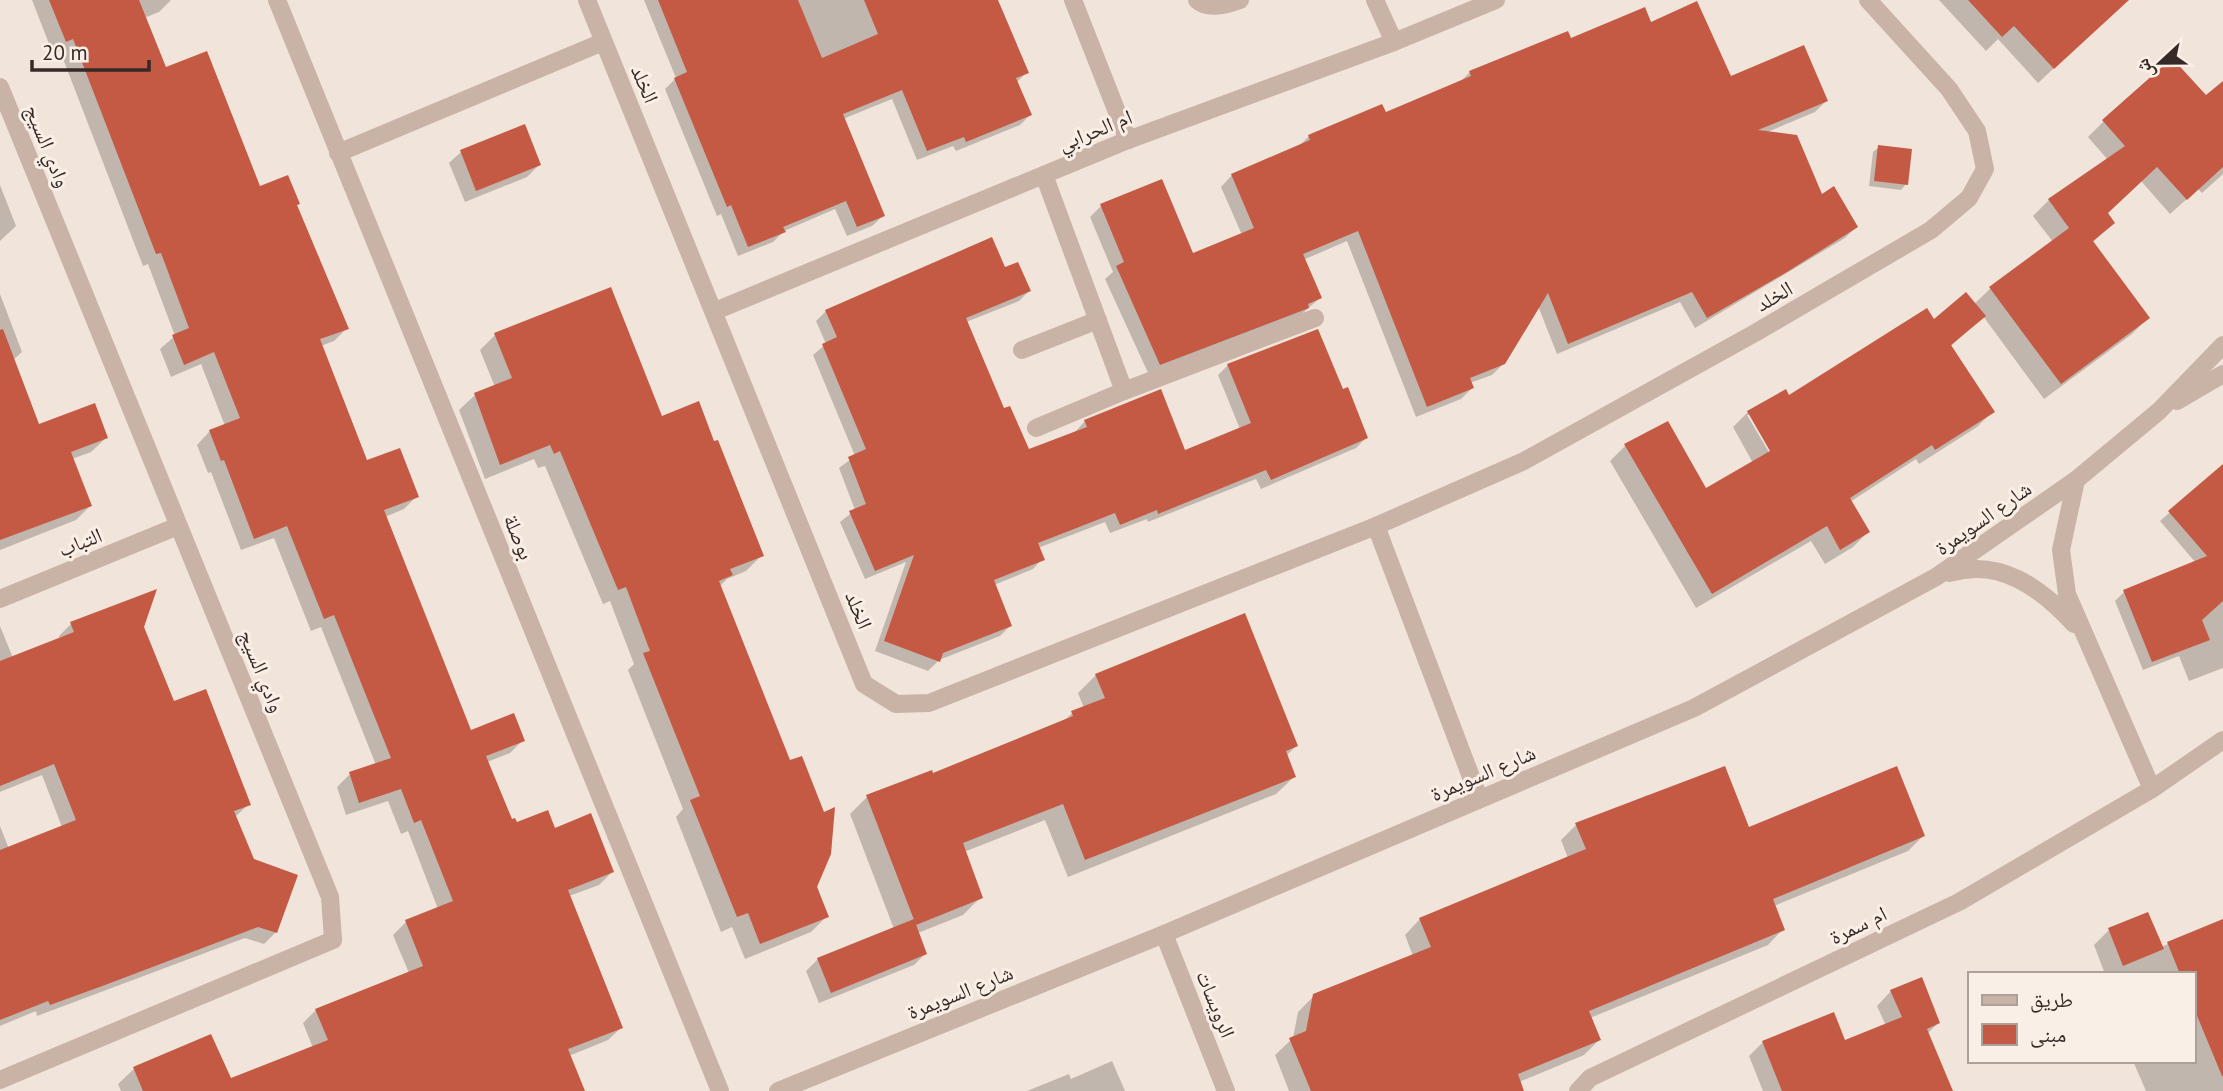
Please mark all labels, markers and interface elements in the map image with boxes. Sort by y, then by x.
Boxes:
scale bar [32,28,149,72]
north arrow [2125,28,2195,98]
text: 20 m [42,39,88,66]
text: ش [2129,56,2159,83]
street label: الخلد [625,61,665,107]
street label: وادي السيج [16,101,77,193]
street label: ام الحرابي [1054,103,1137,160]
street label: الخلد [1751,275,1797,317]
street label: شارع السويمرة [1930,475,2036,561]
street label: بوصلة [498,510,540,564]
street label: التباب [54,521,106,563]
street label: الخلد [839,587,879,633]
street label: وادي السيج [230,626,291,718]
street label: شارع السويمرة [1426,739,1540,807]
street label: ام سمرة [1825,900,1892,951]
street label: شارع السويمرة [903,959,1017,1025]
street label: الرويسات [1190,966,1242,1042]
legend [1968,972,2195,1063]
text: طريق [2030,986,2073,1013]
text: مبنى [2030,1021,2066,1048]

